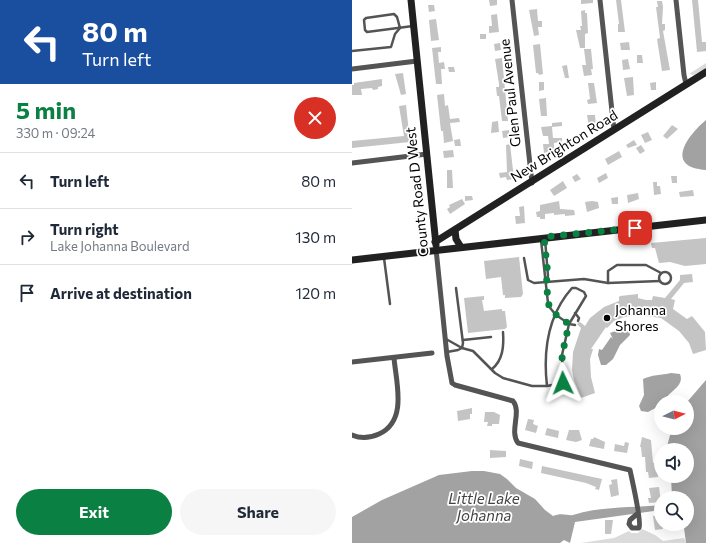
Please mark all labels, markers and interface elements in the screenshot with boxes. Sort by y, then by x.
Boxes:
text: 80 m [82,14,148,48]
icon: left [16,16,68,68]
street label: Glen Paul Avenue [495,38,524,148]
text: Turn left [82,48,151,70]
text: 5 min [16,95,76,124]
button: close [294,97,336,139]
street label: New Brighton Road [507,106,620,185]
text: 330 m · 09:24 [16,125,95,141]
street label: County Road D West [401,126,432,258]
icon: left [16,170,38,192]
text: Turn left [50,172,109,190]
text: 80 m [301,172,336,190]
pin [618,211,652,245]
icon: arrive [624,217,646,239]
text: Turn right [50,220,119,238]
icon: right [16,226,38,248]
text: 130 m [295,228,336,246]
text: Lake Johanna Boulevard [50,238,190,254]
icon: arrive [16,282,38,304]
text: Arrive at destination [50,284,192,302]
text: 120 m [296,284,336,302]
place label: Johanna Shores [615,301,666,334]
marker: Johanna Shores [602,313,612,323]
position arrow [542,362,584,404]
north arrow [654,395,694,435]
map controls [654,395,694,531]
button: sound [654,443,694,483]
button: Exit [16,489,172,535]
button: Share [180,489,336,535]
water label: Little Lake Johanna [448,489,520,524]
button: search [654,491,694,531]

